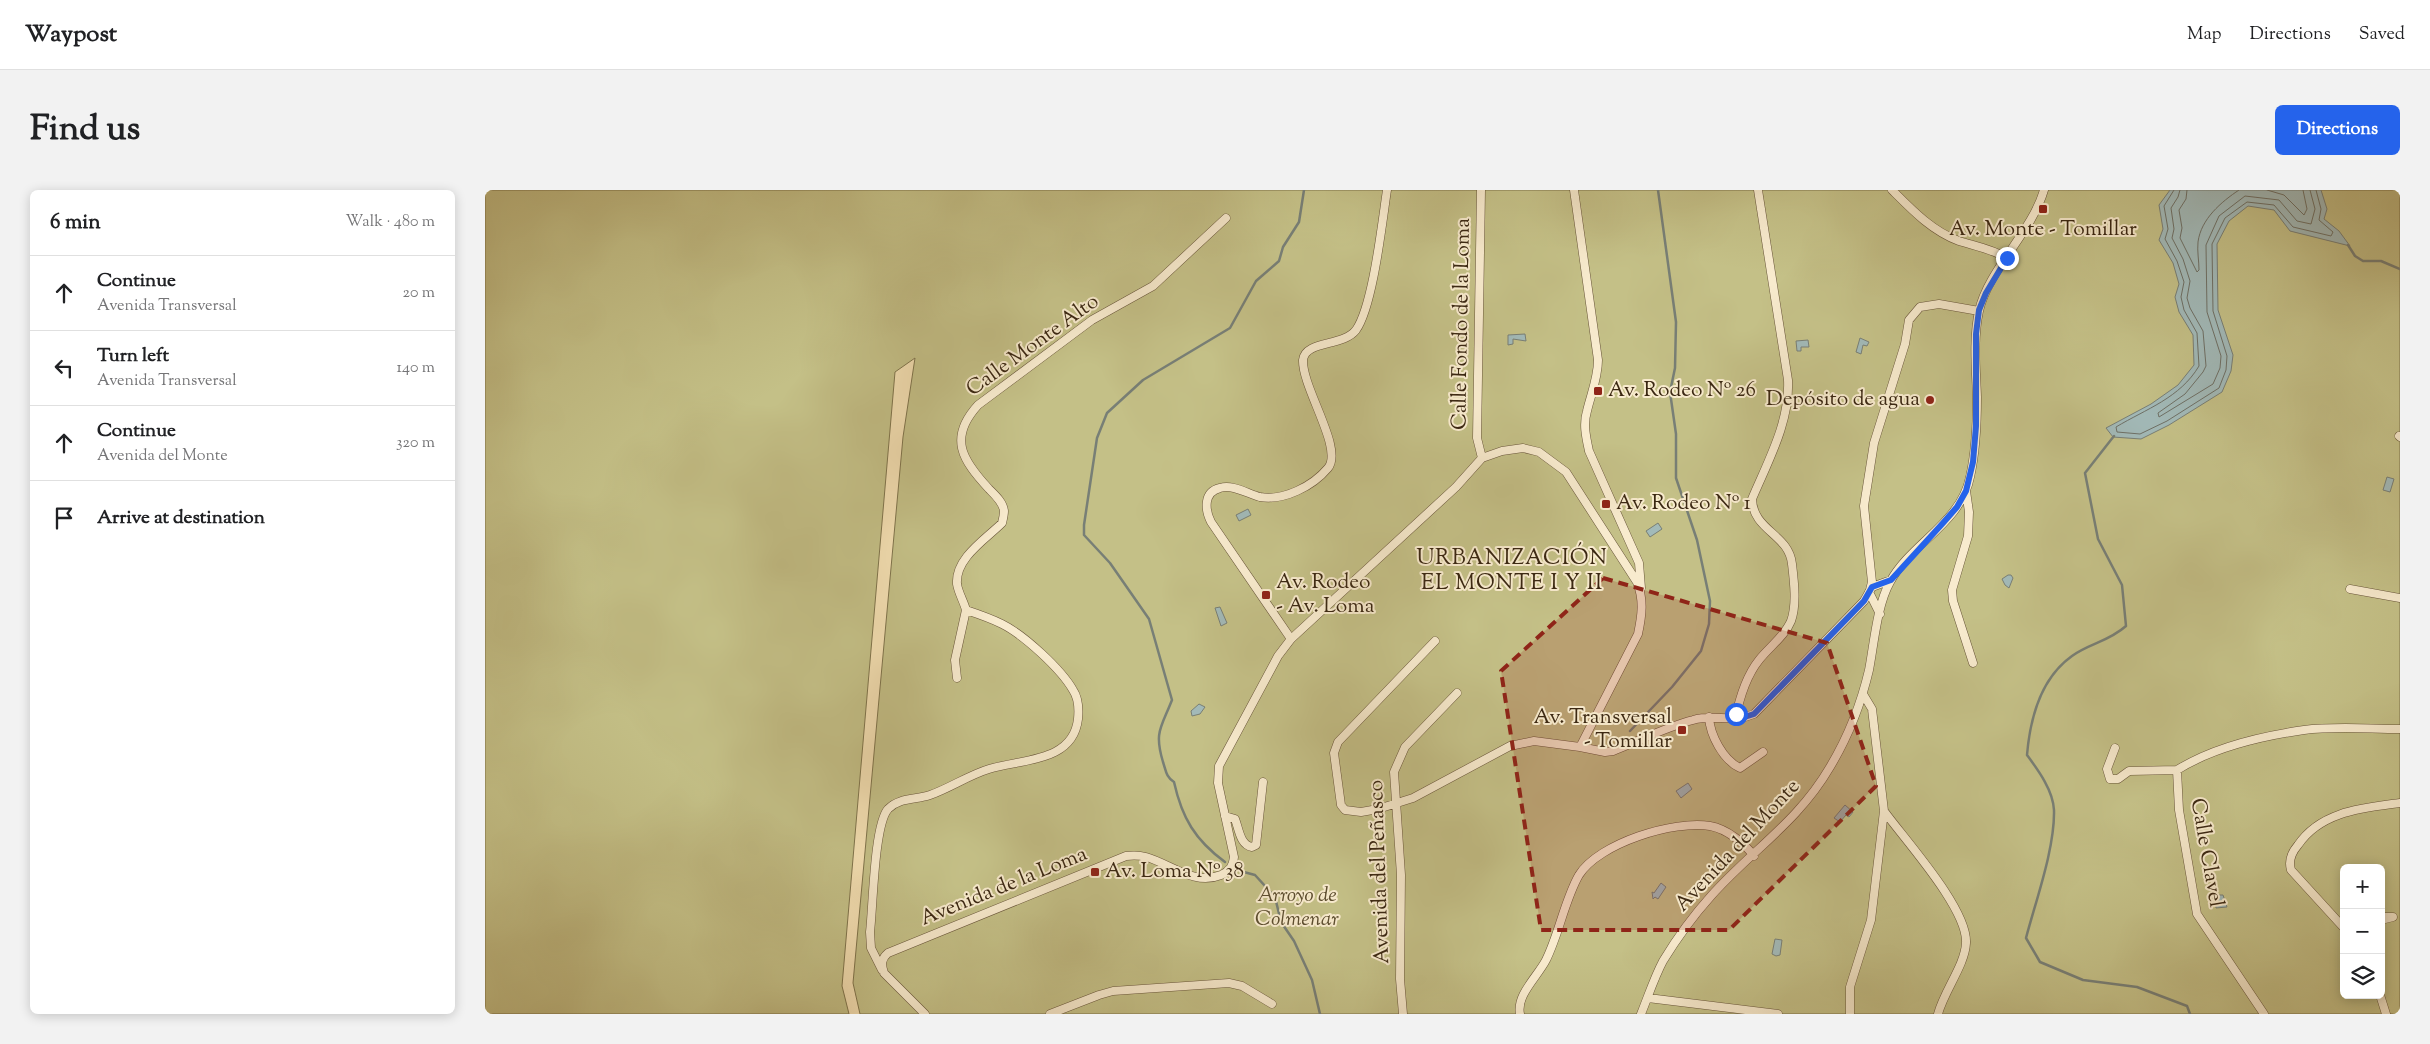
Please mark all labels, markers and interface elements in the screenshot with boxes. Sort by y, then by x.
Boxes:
text: Waypost [25,18,117,52]
text: Map [2187,22,2222,48]
text: Directions [2250,22,2331,48]
text: Saved [2359,22,2405,48]
text: Find us [30,105,140,156]
button: Directions [2275,105,2400,155]
marker: Av. Monte - Tomillar [2037,203,2049,215]
text: 6 min [50,208,101,238]
text: Walk · 480 m [345,211,435,234]
place label: Av. Monte - Tomillar [1949,215,2137,245]
street label: Calle Fondo de la Loma [1445,218,1479,430]
route end [1996,247,2019,270]
text: Continue [97,268,176,295]
icon: ahead [50,279,78,307]
text: 20 m [402,282,435,305]
street label: Calle Monte Alto [960,288,1106,404]
text: Avenida Transversal [97,295,237,318]
text: Turn left [97,343,169,370]
icon: left [50,354,78,382]
text: 140 m [397,357,435,380]
text: Avenida Transversal [97,370,237,393]
place label: Av. Rodeo Nº 26 [1608,376,1756,406]
marker: Av. Rodeo Nº 26 [1592,385,1604,397]
place label: Depósito de agua [1766,385,1920,415]
marker: Depósito de agua [1924,394,1936,406]
text: Continue [97,418,176,445]
icon: ahead [50,429,78,457]
text: 320 m [396,432,435,455]
text: Avenida del Monte [97,445,228,468]
place label: Av. Rodeo Nº 1 [1616,489,1751,519]
marker: Av. Rodeo Nº 1 [1600,498,1612,510]
icon: arrive [50,504,78,532]
text: Arrive at destination [97,505,265,532]
district label: URBANIZACIÓN EL MONTE I Y II [1416,542,1608,600]
place label: Av. Rodeo - Av. Loma [1276,568,1375,622]
marker: Av. Rodeo - Av. Loma [1260,589,1272,601]
place label: Av. Transversal - Tomillar [1533,703,1672,757]
route start [1725,703,1748,726]
marker: Av. Transversal - Tomillar [1676,724,1688,736]
street label: Avenida del Monte [1668,773,1808,919]
street label: Avenida del Peñasco [1362,779,1398,965]
street label: Calle Clavel [2182,796,2230,910]
street label: Avenida de la Loma [916,840,1092,934]
place label: Av. Loma Nº 38 [1105,857,1244,887]
map controls [2340,864,2385,999]
button: + [2340,864,2385,909]
marker: Av. Loma Nº 38 [1089,866,1101,878]
park label: Arroyo de Colmenar [1255,881,1339,935]
button: − [2340,909,2385,954]
button: layers [2340,954,2385,999]

